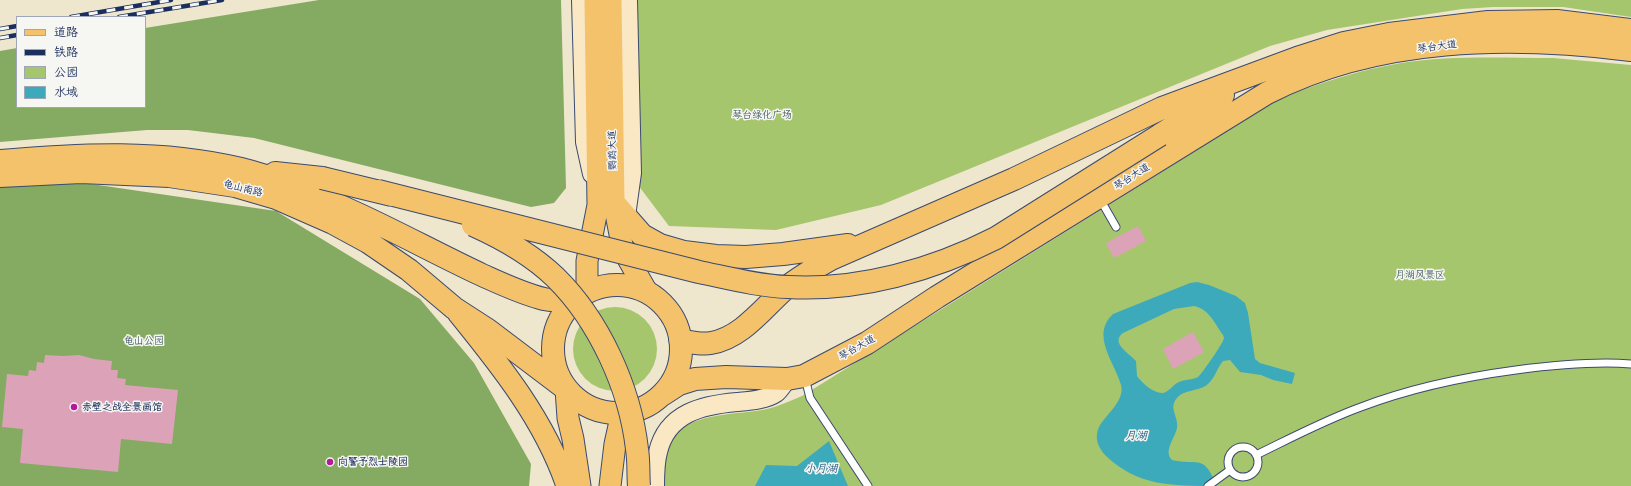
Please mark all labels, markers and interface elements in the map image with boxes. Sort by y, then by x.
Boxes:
legend [16,16,146,108]
text: 道路 [54,25,78,40]
street label: 琴台大道 [1416,39,1458,55]
text: 铁路 [54,45,78,60]
text: 公园 [54,65,78,80]
text: 水域 [54,85,78,100]
park label: 琴台绿化广场 [732,109,792,121]
street label: 鹦鹉大道 [607,130,619,170]
street label: 琴台大道 [1112,161,1152,193]
street label: 龟山南路 [222,178,264,200]
park label: 月湖风景区 [1395,269,1445,281]
street label: 琴台大道 [837,333,877,363]
park label: 龟山公园 [124,335,164,347]
place label: 赤壁之战全景画馆 [82,401,162,413]
marker: 赤壁之战全景画馆 [69,402,79,412]
water label: 月湖 [1125,429,1147,443]
place label: 向警予烈士陵园 [338,456,408,468]
marker: 向警予烈士陵园 [325,457,335,467]
water label: 小月湖 [805,462,837,476]

